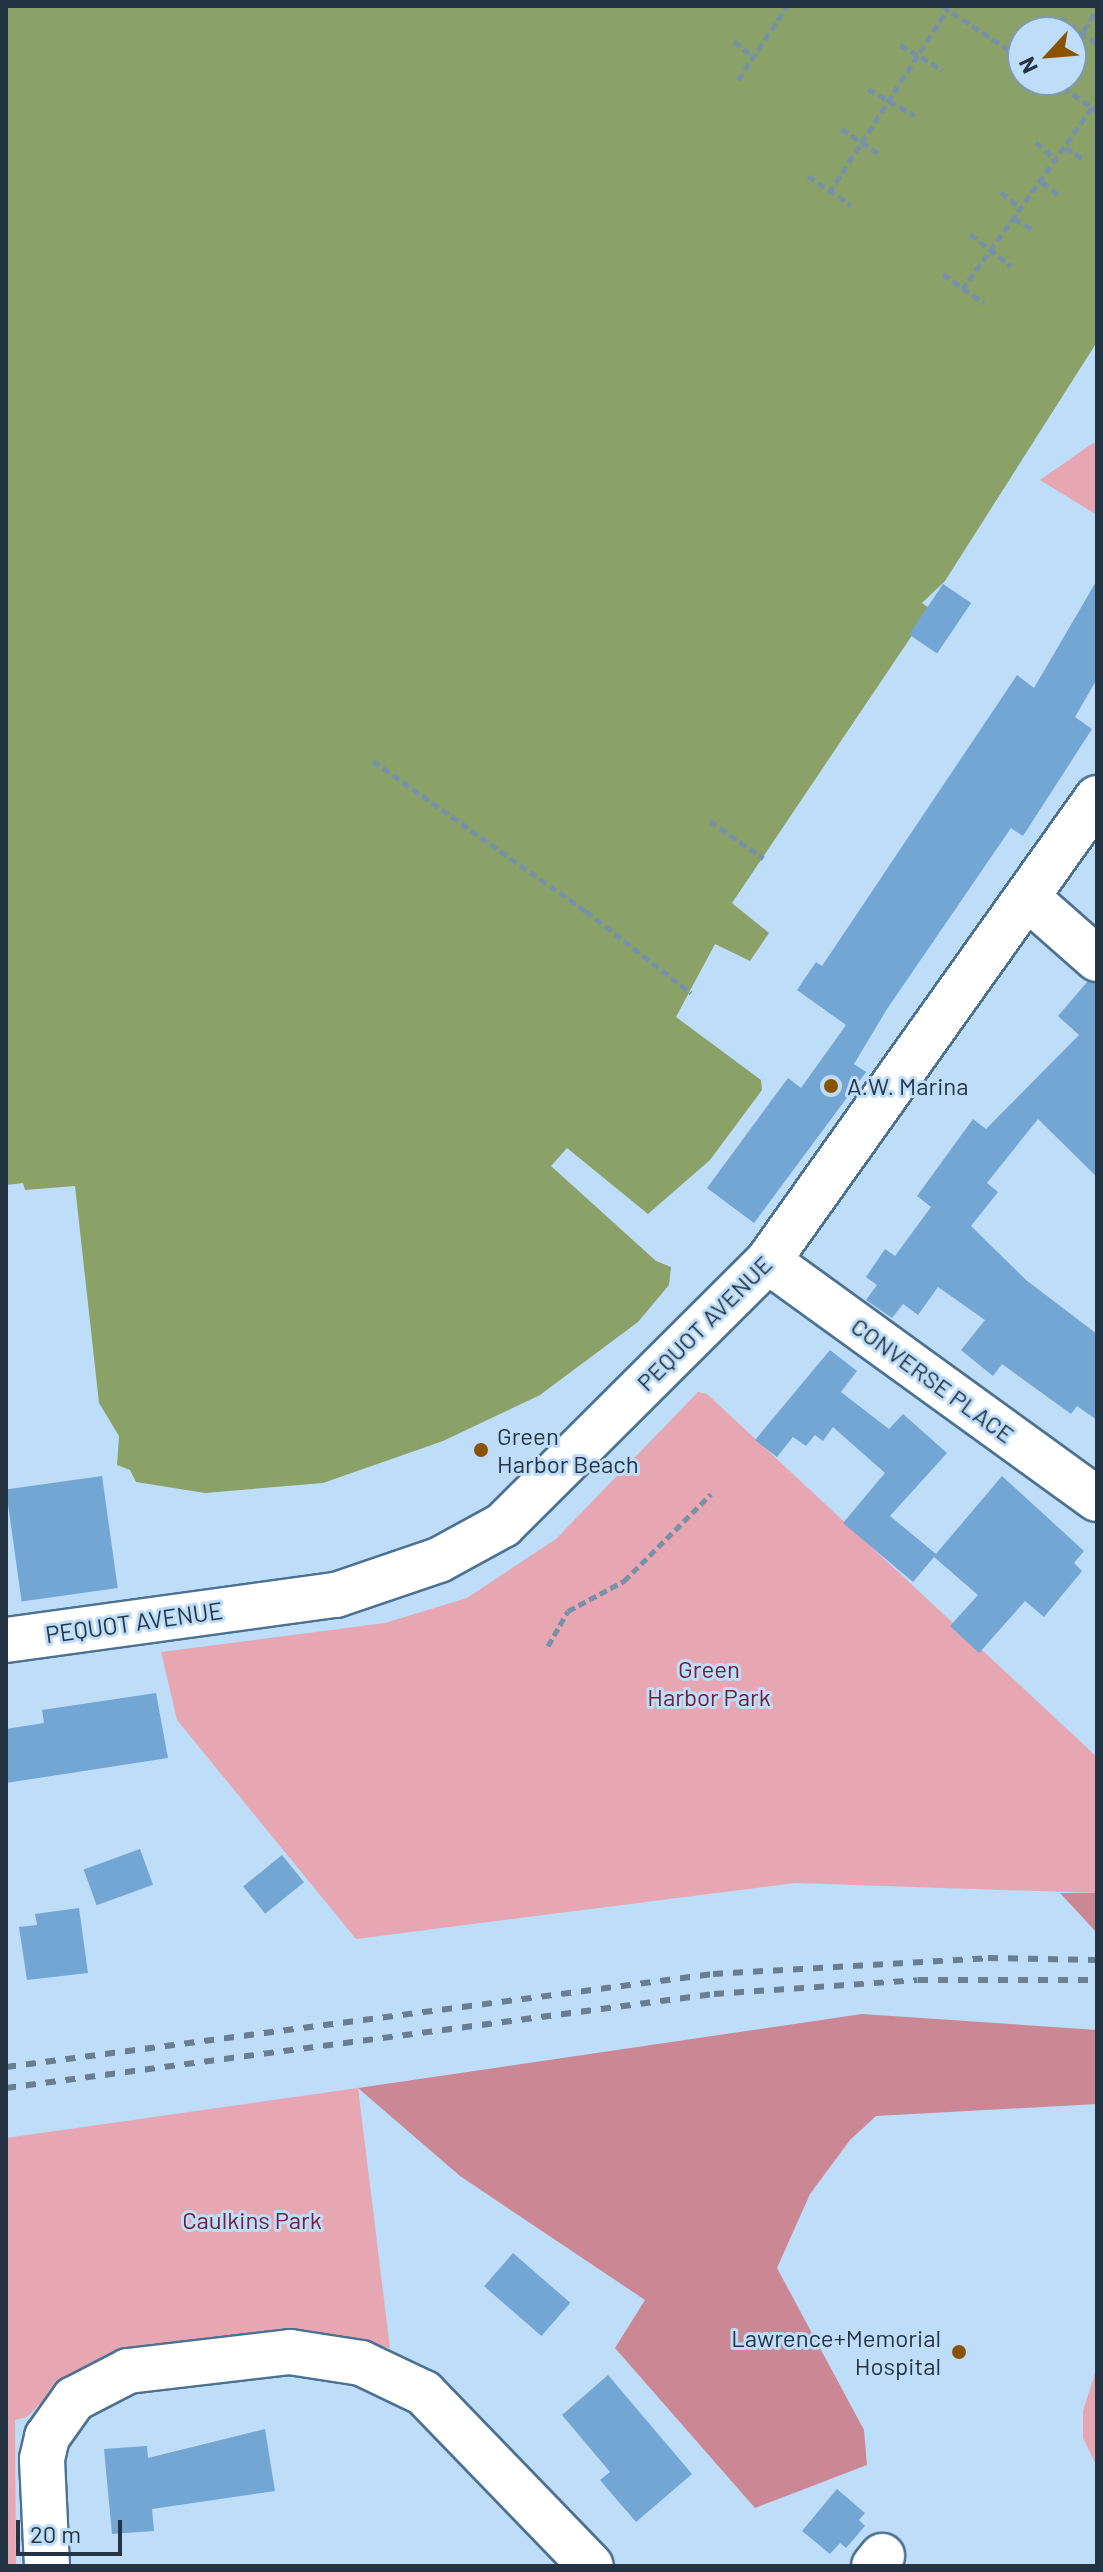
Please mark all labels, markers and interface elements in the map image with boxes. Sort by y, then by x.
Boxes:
north arrow [1007,16,1087,96]
text: N [1012,53,1042,78]
place label: A.W. Marina [847,1072,968,1100]
marker: A.W. Marina [822,1077,840,1095]
street label: PEQUOT AVENUE [631,1250,777,1396]
street label: CONVERSE PLACE [846,1311,1020,1449]
place label: Green Harbor Beach [497,1422,639,1478]
marker: Green Harbor Beach [472,1441,490,1459]
street label: PEQUOT AVENUE [43,1595,225,1649]
park label: Green Harbor Park [647,1655,771,1711]
park label: Caulkins Park [182,2206,322,2234]
place label: Lawrence+Memorial Hospital [731,2324,941,2380]
marker: Lawrence+Memorial Hospital [948,2341,970,2363]
scale bar [20,2504,126,2554]
text: 20 m [30,2519,81,2548]

